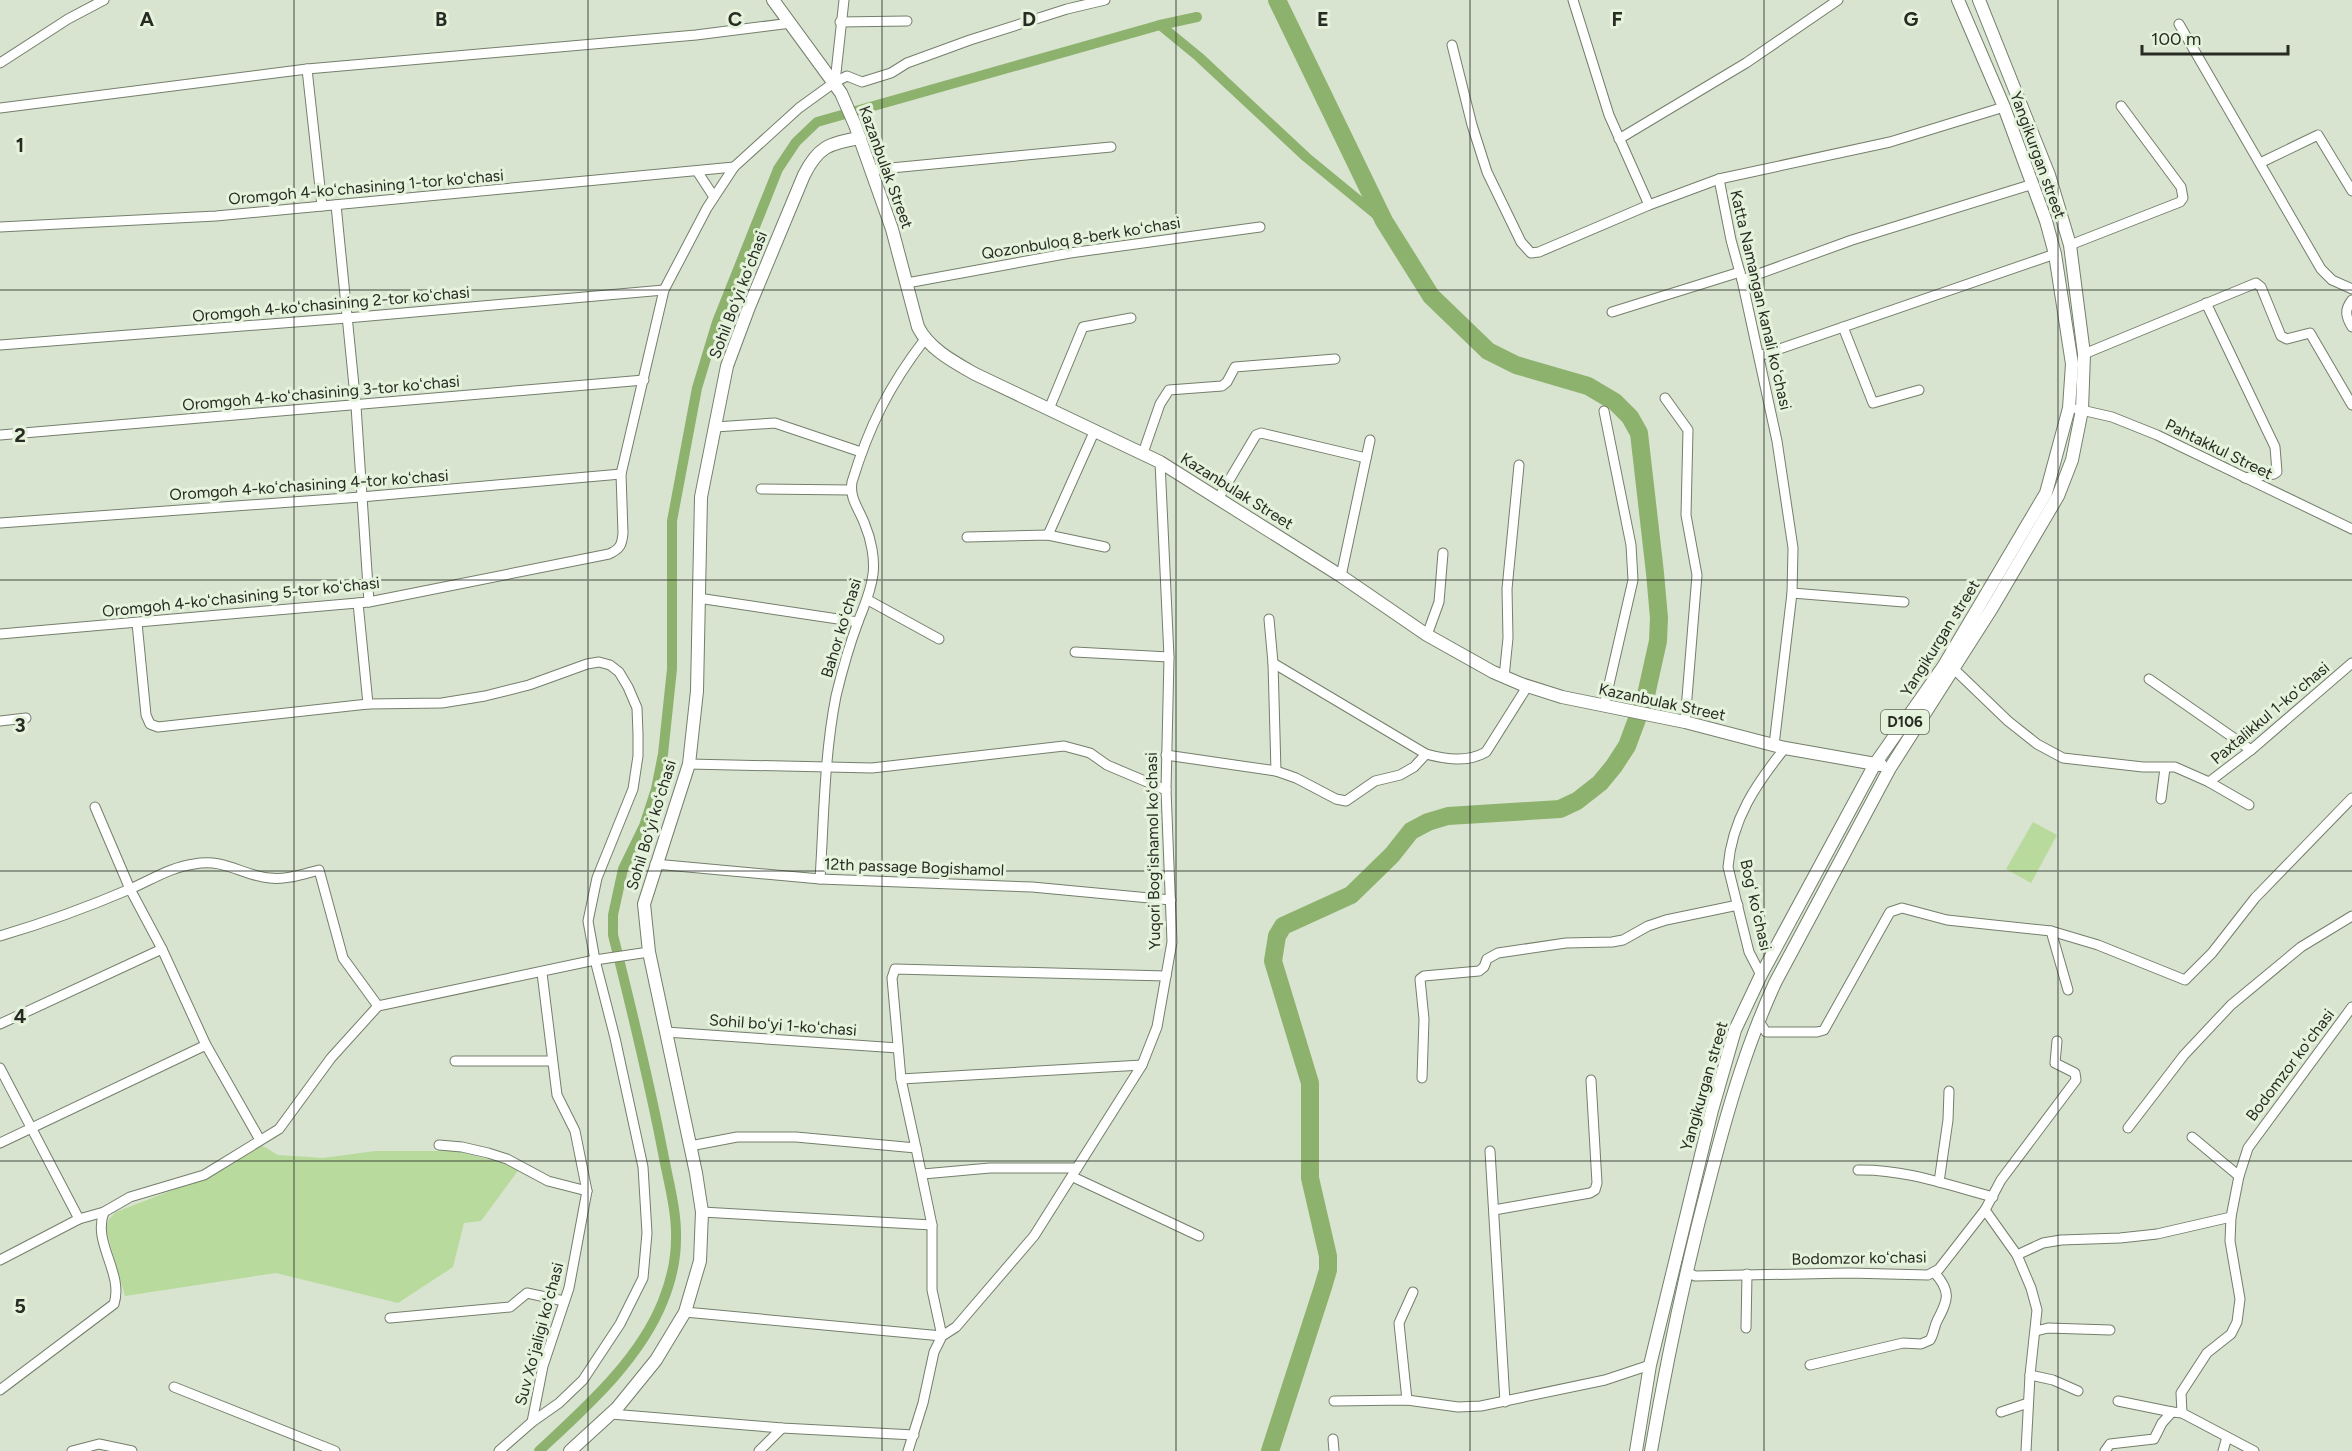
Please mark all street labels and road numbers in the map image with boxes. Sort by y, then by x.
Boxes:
street label: Yangikurgan street [2006,89,2070,221]
street label: Kazanbulak Street [855,103,917,231]
street label: Oromgoh 4-koʻchasining 1-tor koʻchasi [228,165,504,209]
street label: Katta Namangan kanali koʻchasi [1726,188,1796,412]
street label: Qozonbuloq 8-berk koʻchasi [980,213,1182,263]
street label: Sohil Boʻyi koʻchasi [705,228,771,362]
street label: Oromgoh 4-koʻchasining 2-tor koʻchasi [191,282,471,326]
street label: Oromgoh 4-koʻchasining 3-tor koʻchasi [181,371,461,415]
street label: Pahtakkul Street [2162,415,2276,483]
street label: Kazanbulak Street [1177,449,1297,533]
street label: Oromgoh 4-koʻchasining 4-tor koʻchasi [169,466,449,504]
street label: Oromgoh 4-koʻchasining 5-tor koʻchasi [101,573,381,621]
street label: Bahor koʻchasi [817,576,865,680]
street label: Yangikurgan street [1896,576,1984,700]
street label: Paxtalikkul 1-koʻchasi [2207,658,2333,768]
street label: Kazanbulak Street [1597,679,1727,725]
road number: D106 [1881,710,1929,734]
street label: Yuqori Bogʻishamol koʻchasi [1142,752,1164,950]
street label: Sohil Boʻyi koʻchasi [622,758,680,892]
street label: 12th passage Bogishamol [824,854,1004,880]
street label: Bogʻ koʻchasi [1736,857,1776,953]
street label: Bodomzor koʻchasi [2242,1005,2338,1125]
street label: Sohil boʻyi 1-koʻchasi [708,1010,858,1040]
street label: Yangikurgan street [1676,1019,1732,1153]
street label: Bodomzor koʻchasi [1791,1247,1927,1269]
street label: Suv Xoʻjaligi koʻchasi [511,1260,567,1408]

